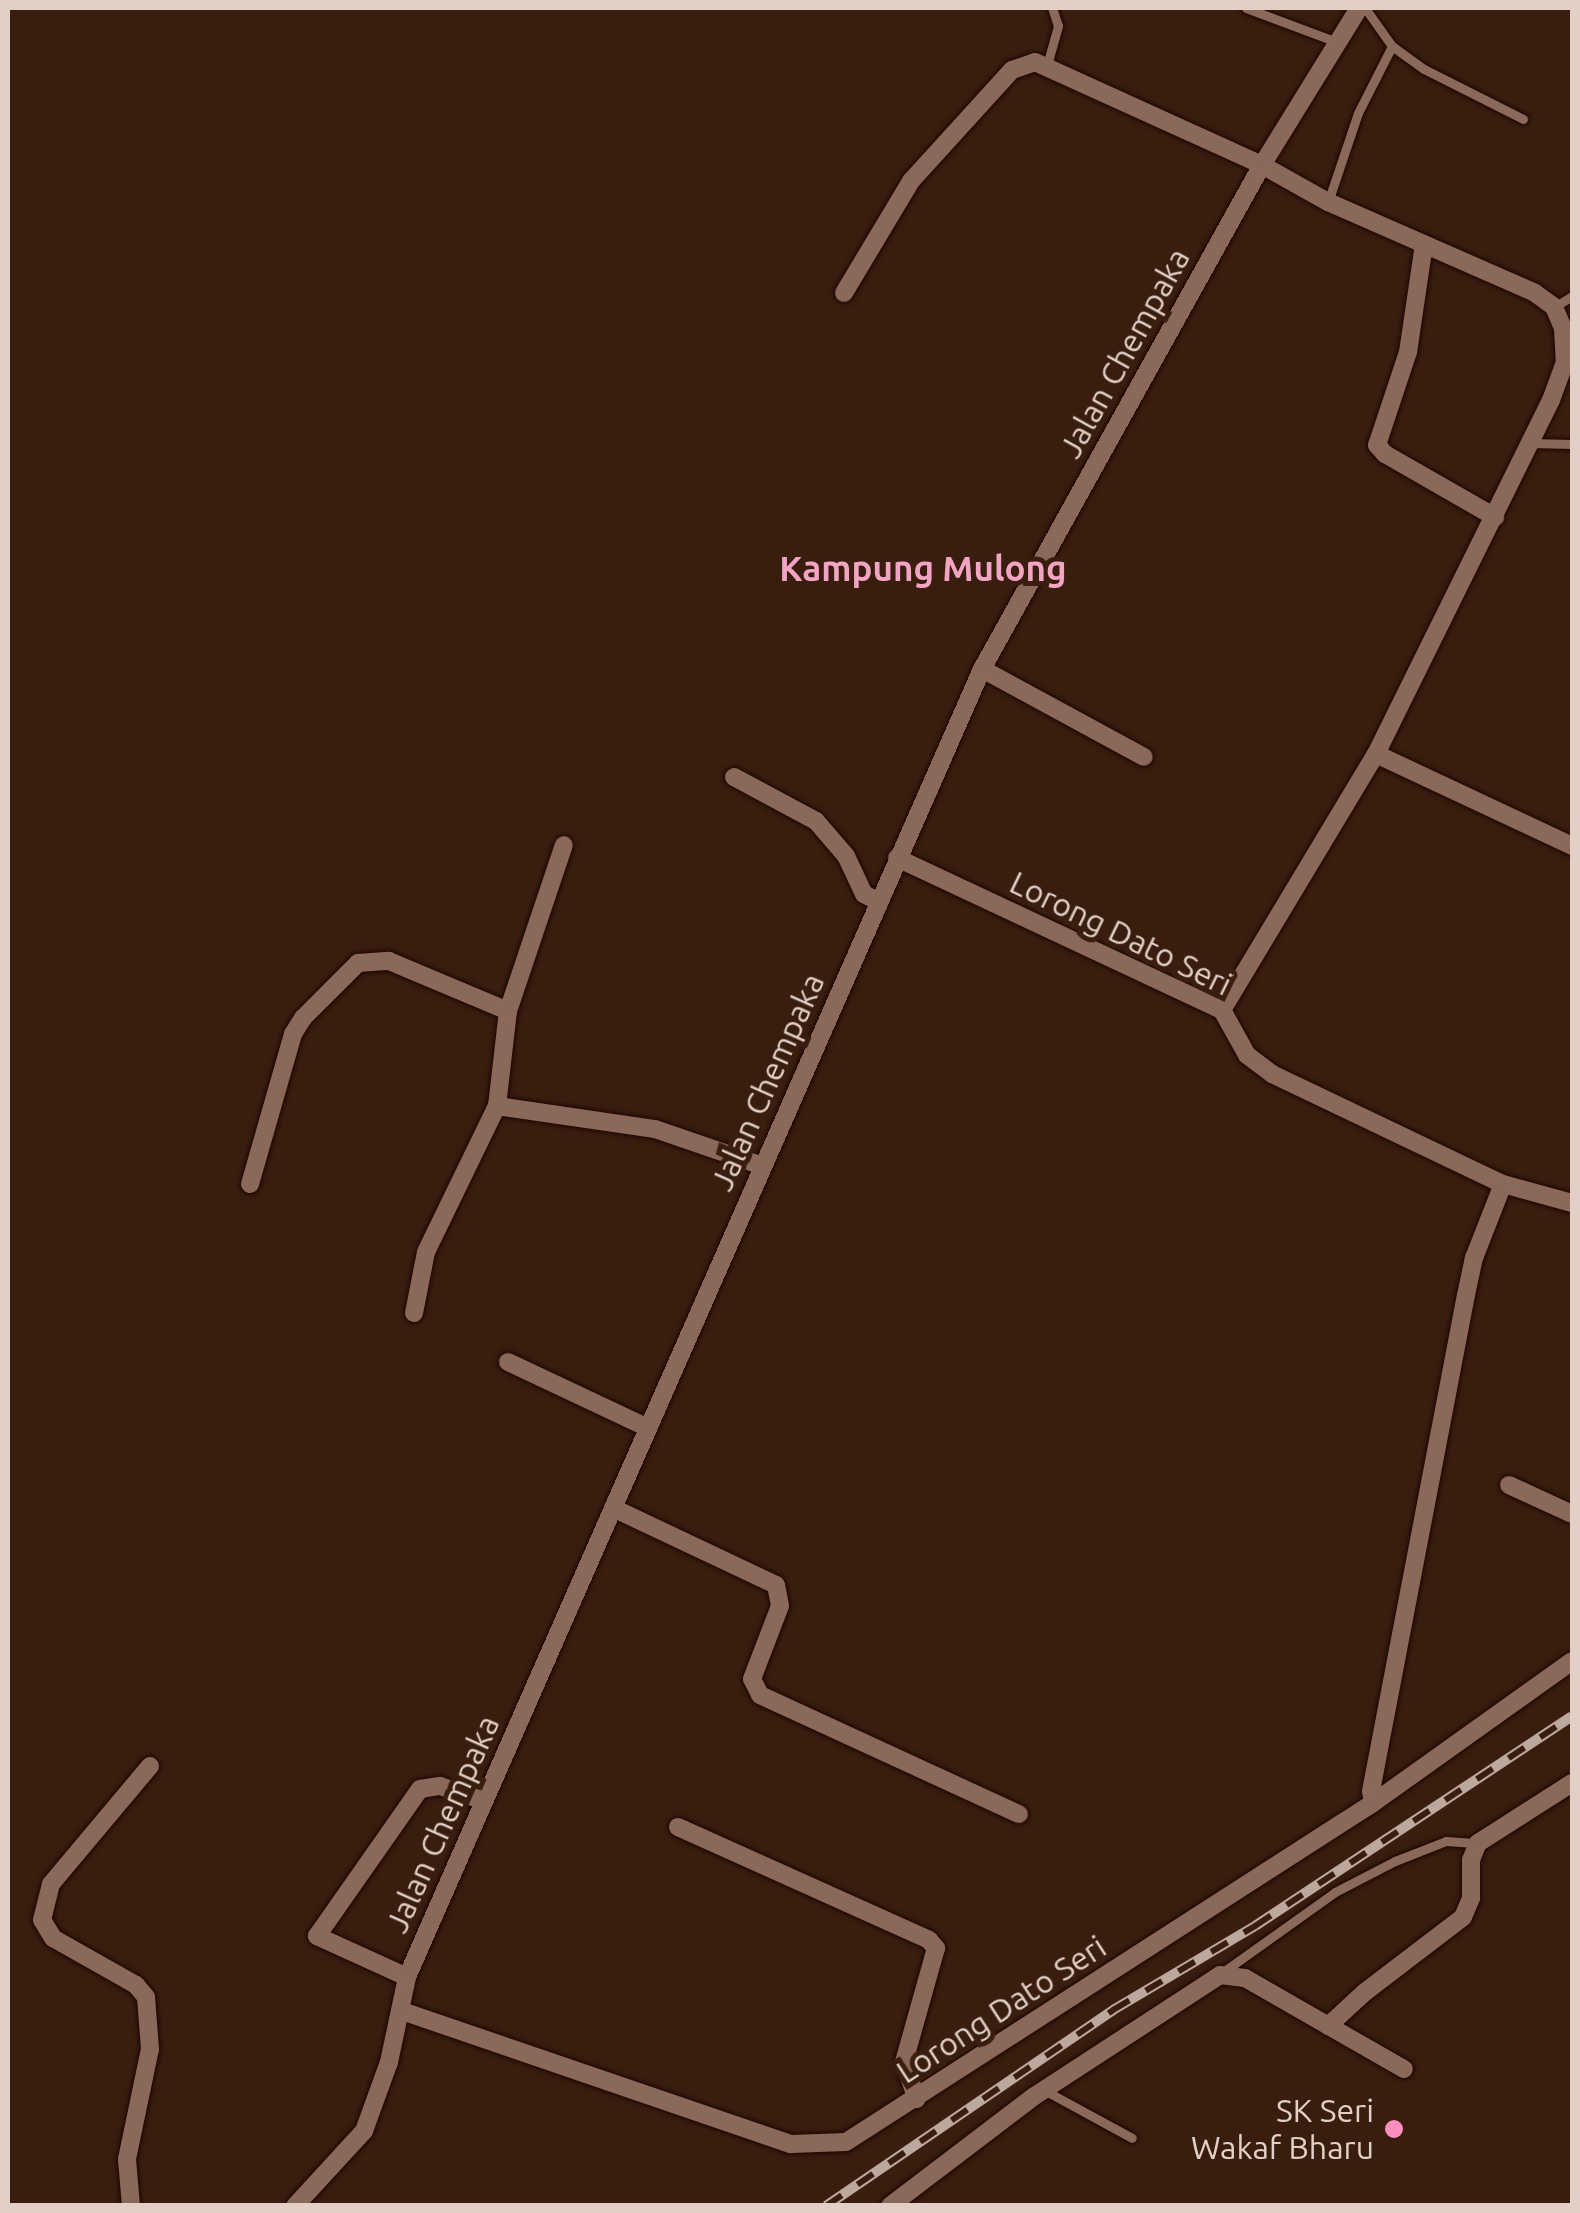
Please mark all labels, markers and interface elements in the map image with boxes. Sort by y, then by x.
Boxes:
street label: Jalan Chempaka [1051,242,1197,464]
district label: Kampung Mulong [779,547,1067,589]
street label: Lorong Dato Seri [1004,863,1238,1003]
street label: Jalan Chempaka [702,967,832,1197]
street label: Jalan Chempaka [377,1709,507,1939]
street label: Lorong Dato Seri [889,1927,1113,2091]
place label: SK Seri Wakaf Bharu [1191,2092,1374,2167]
marker: SK Seri Wakaf Bharu [1383,2118,1405,2140]

